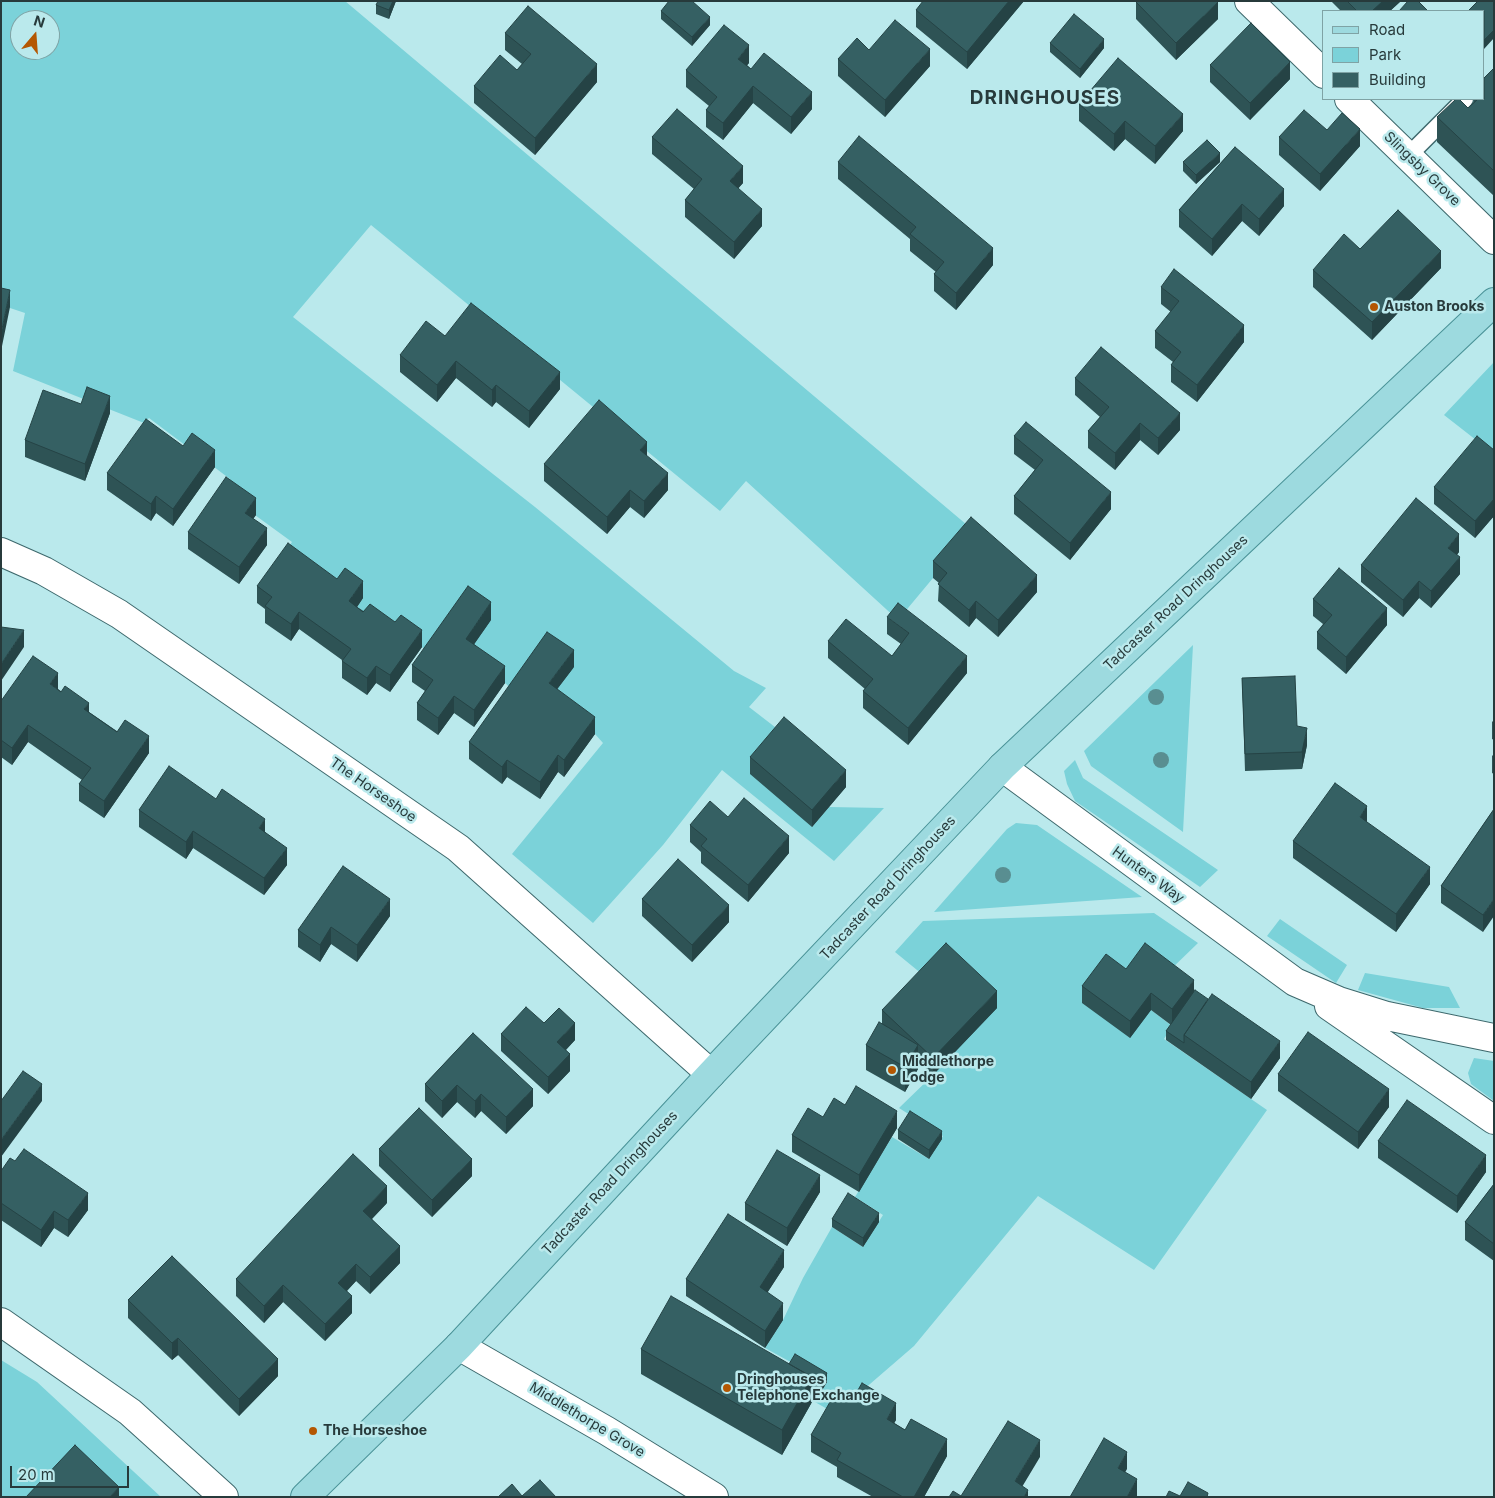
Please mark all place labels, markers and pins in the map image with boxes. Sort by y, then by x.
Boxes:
place label: Auston Brooks [1384,299,1484,315]
marker: Auston Brooks [1368,301,1380,313]
place label: Middlethorpe Lodge [902,1054,994,1086]
marker: Middlethorpe Lodge [886,1064,898,1076]
place label: Dringhouses Telephone Exchange [737,1372,880,1404]
marker: Dringhouses Telephone Exchange [721,1382,733,1394]
place label: The Horseshoe [323,1423,427,1439]
marker: The Horseshoe [307,1425,319,1437]

